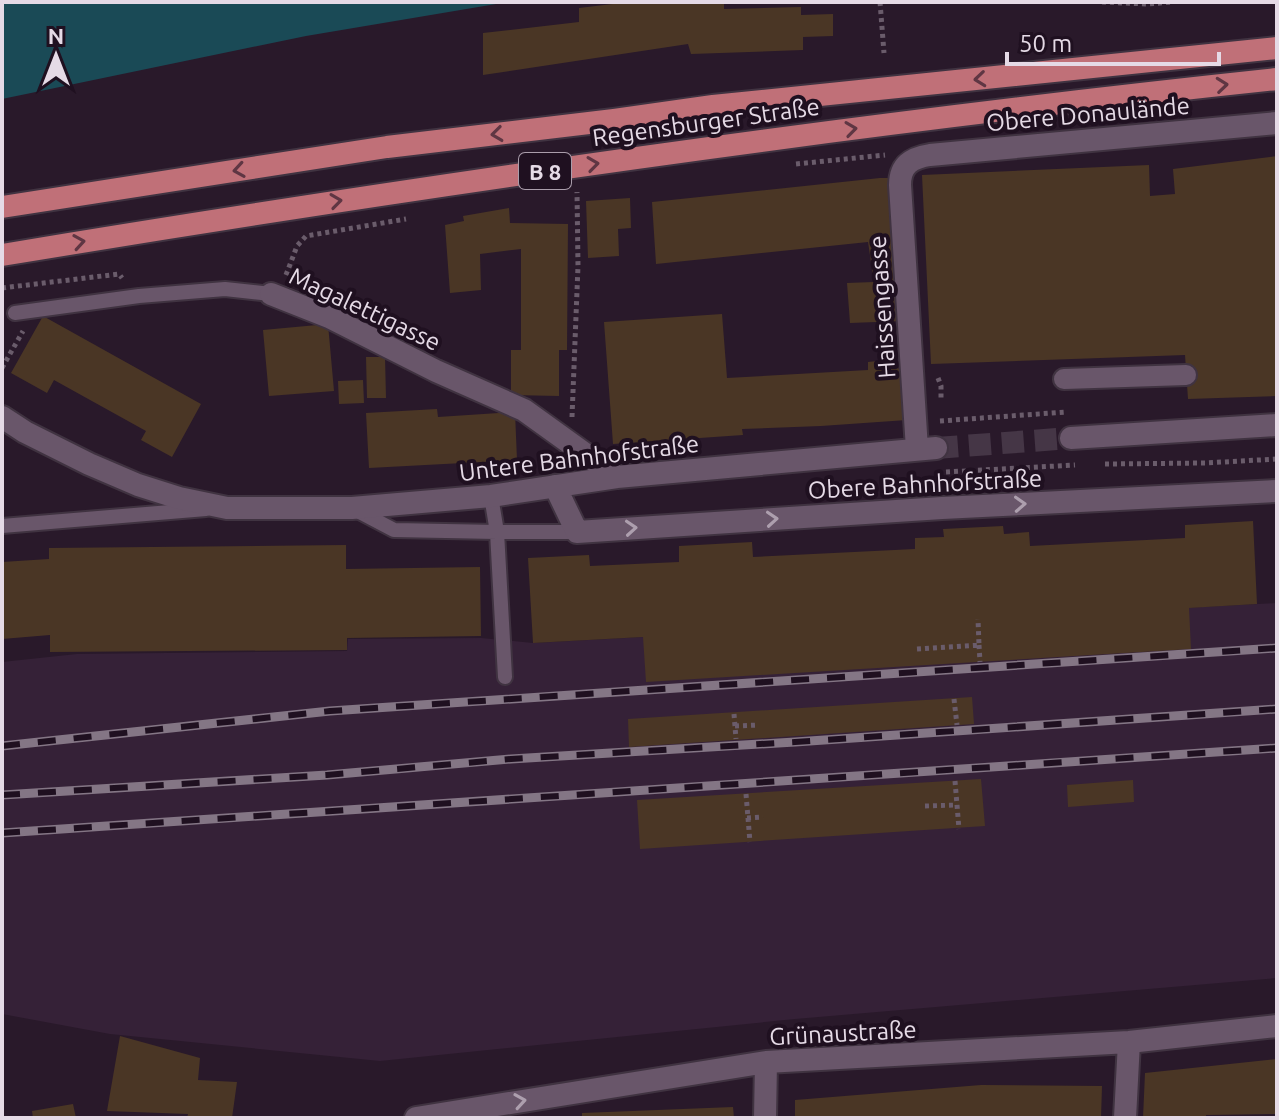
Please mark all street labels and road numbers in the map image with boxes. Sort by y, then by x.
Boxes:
street label: Obere Donaulände [985,92,1191,136]
street label: Regensburger Straße [591,93,821,151]
road number: B 8 [519,153,571,189]
street label: Haissengasse [864,235,900,379]
street label: Magalettigasse [285,262,445,356]
street label: Untere Bahnhofstraße [458,430,700,486]
street label: Obere Bahnhofstraße [807,464,1043,504]
street label: Grünaustraße [769,1016,917,1050]

